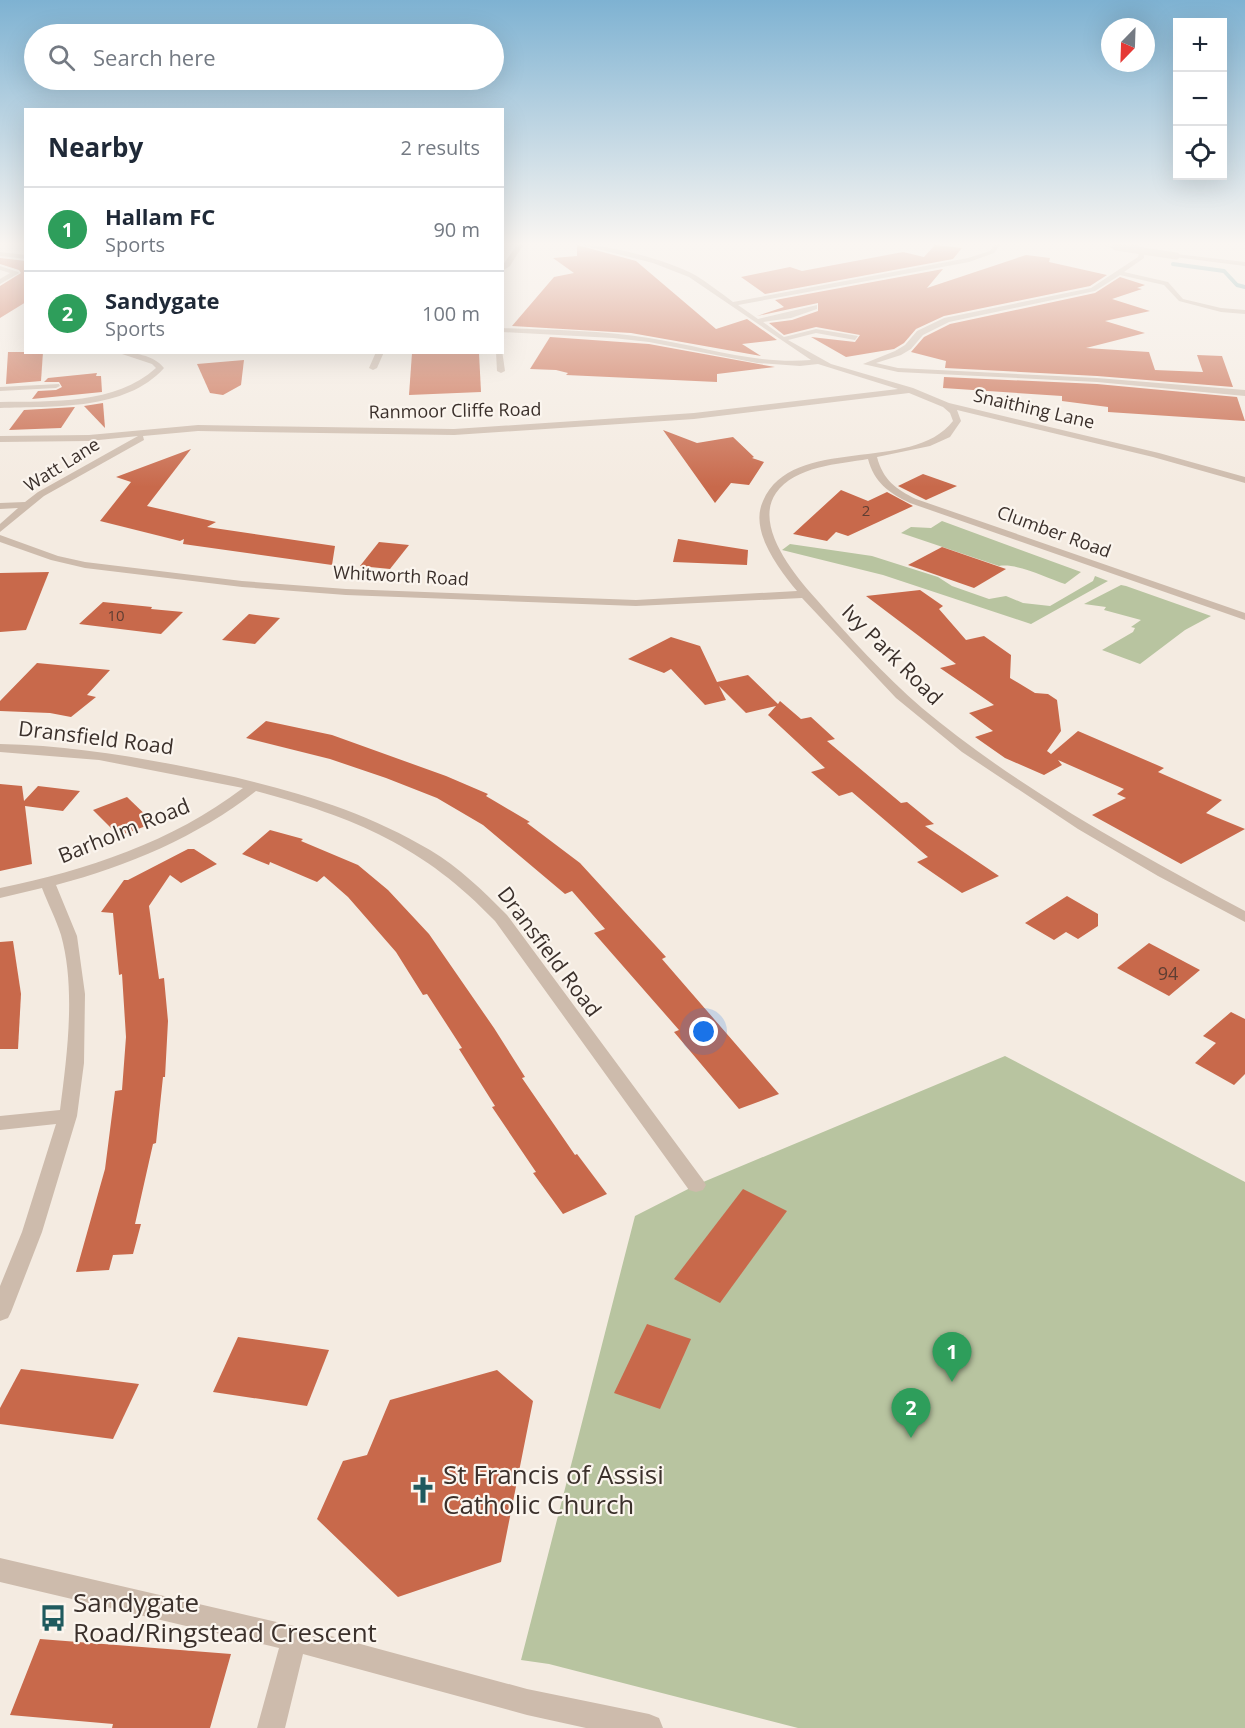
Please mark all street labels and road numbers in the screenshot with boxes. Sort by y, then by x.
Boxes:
street label: Snaithing Lane [971,382,1097,434]
street label: Ranmoor Cliffe Road [368,396,542,424]
street label: Watt Lane [19,432,104,497]
street label: Clumber Road [994,499,1115,563]
street label: Whitworth Road [333,559,470,591]
street label: Ivy Park Road [836,598,949,711]
street label: Dransfield Road [17,714,175,760]
street label: Barholm Road [54,791,194,869]
street label: Dransfield Road [492,881,608,1022]

